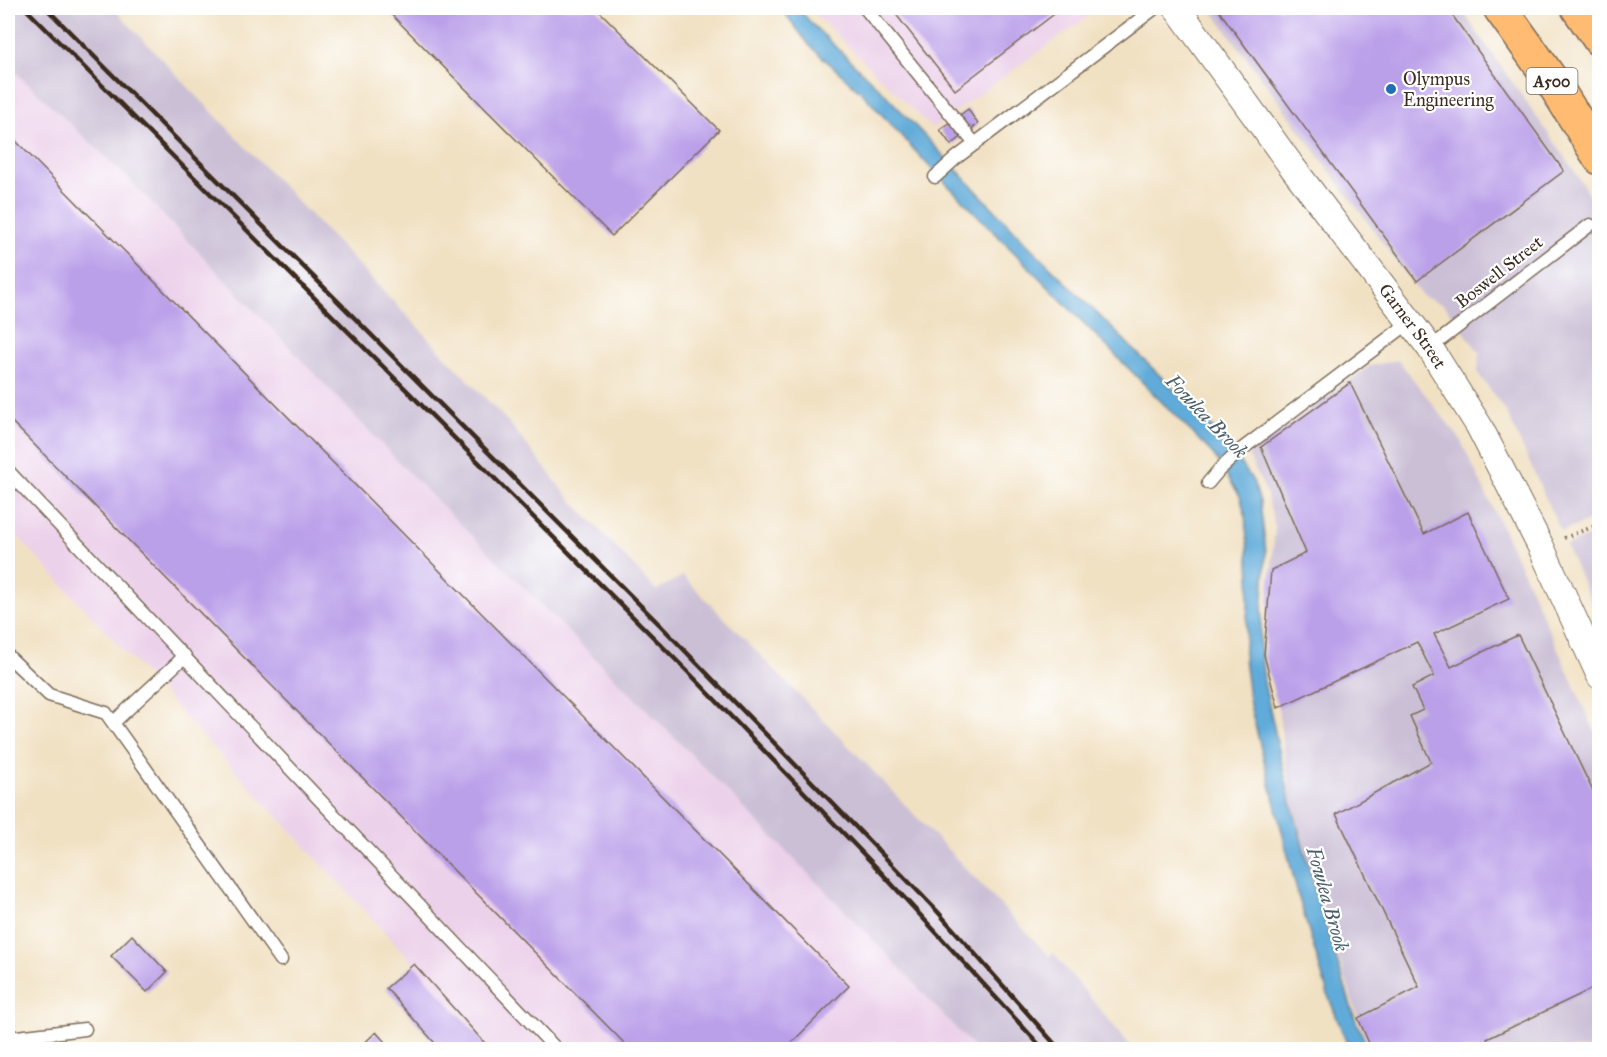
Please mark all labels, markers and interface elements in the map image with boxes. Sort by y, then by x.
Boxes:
place label: Olympus Engineering [1403,68,1494,112]
road number: A500 [1526,68,1578,94]
marker: Olympus Engineering [1384,82,1398,96]
street label: Boswell Street [1451,231,1548,313]
street label: Garner Street [1374,279,1451,373]
water label: Fowlea Brook [1160,368,1253,463]
water label: Fowlea Brook [1301,843,1354,954]

